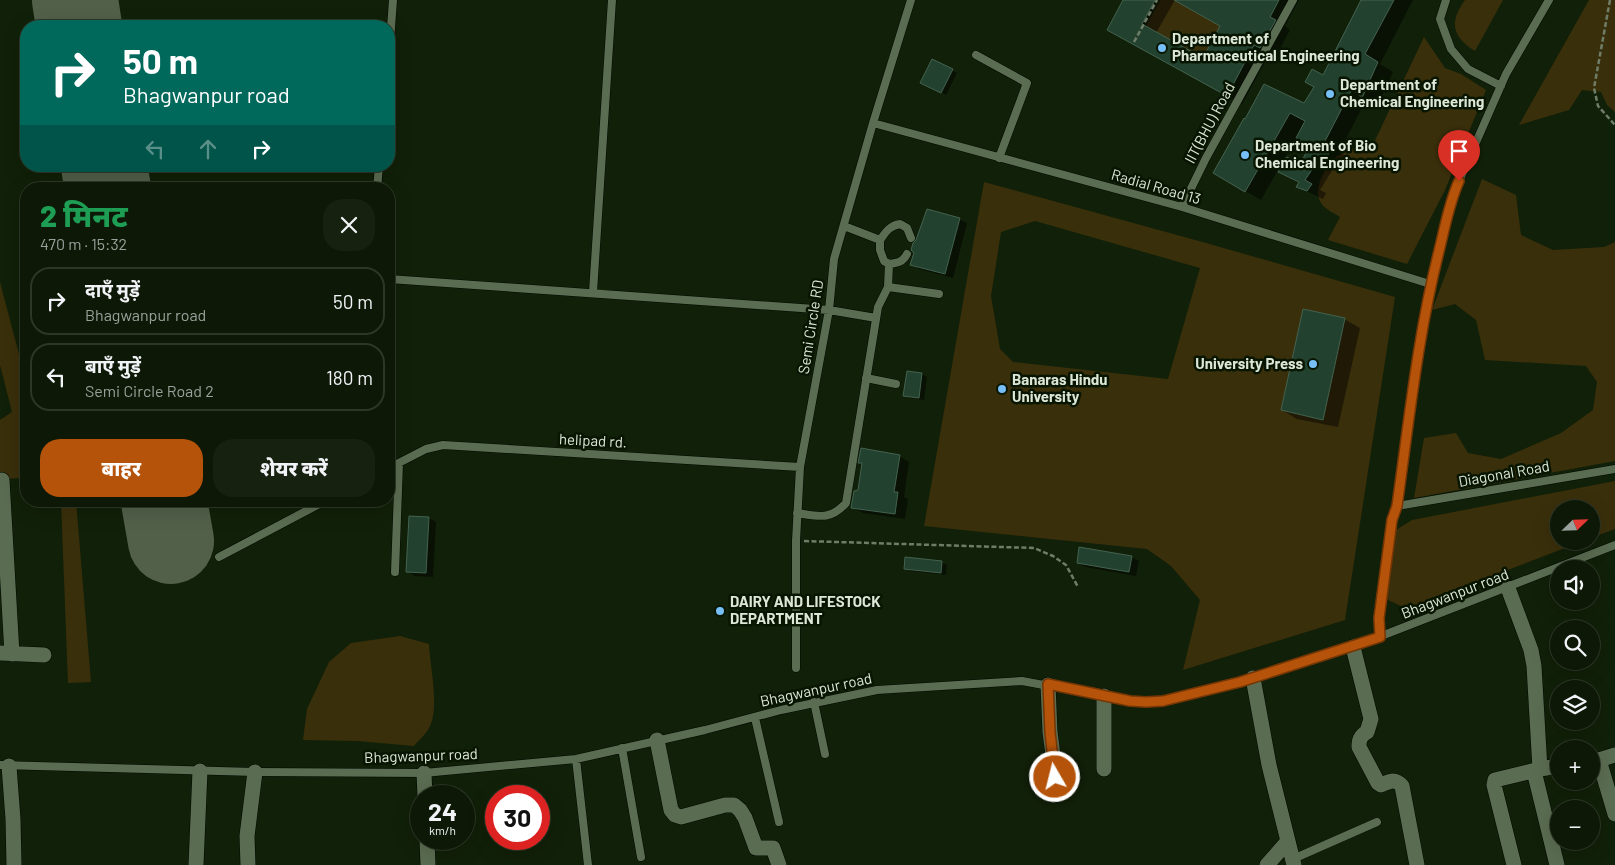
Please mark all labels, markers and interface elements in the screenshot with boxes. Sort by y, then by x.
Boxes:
place label: Department of Pharmaceutical Engineering [1172,29,1360,64]
text: 50 m [123,39,198,81]
icon: right [40,40,105,105]
marker: Department of Pharmaceutical Engineering [1156,42,1168,54]
place label: Department of Chemical Engineering [1340,75,1484,110]
street label: IIT(BHU) Road [1180,79,1238,166]
text: Bhagwanpur road [123,81,290,107]
marker: Department of Chemical Engineering [1324,88,1336,100]
pin [1438,130,1480,181]
icon: left [141,135,169,163]
icon: ahead [194,135,222,163]
icon: right [247,135,275,163]
place label: Department of Bio Chemical Engineering [1255,136,1399,171]
icon: arrive [1445,137,1473,165]
marker: Department of Bio Chemical Engineering [1239,149,1251,161]
street label: Radial Road 13 [1110,165,1203,207]
text: 2 मिनट [40,197,128,233]
button: close [323,199,375,251]
text: 470 m · 15:32 [40,234,127,253]
text: दाएँ मुड़ें [85,278,140,301]
street label: Semi Circle RD [794,279,826,375]
icon: right [42,287,70,315]
text: 50 m [333,290,373,313]
text: Bhagwanpur road [85,305,206,324]
text: बाएँ मुड़ें [85,354,141,377]
place label: University Press [1195,354,1303,372]
marker: University Press [1307,358,1319,370]
icon: left [42,363,70,391]
text: 180 m [326,366,373,389]
place label: Banaras Hindu University [1012,370,1107,405]
text: Semi Circle Road 2 [85,381,214,400]
marker: Banaras Hindu University [996,383,1008,395]
street label: helipad rd. [559,429,628,451]
button: बाहर [40,439,203,497]
button: शेयर करें [213,439,375,497]
street label: Diagonal Road [1457,456,1551,490]
north arrow [1550,500,1600,550]
map controls [1550,500,1600,850]
button: sound [1550,560,1600,610]
street label: Bhagwanpur road [1398,564,1511,622]
place label: DAIRY AND LIFESTOCK DEPARTMENT [730,592,881,627]
marker: DAIRY AND LIFESTOCK DEPARTMENT [714,605,726,617]
button: search [1550,620,1600,670]
street label: Bhagwanpur road [758,668,873,710]
button: layers [1550,680,1600,730]
button: + [1550,740,1600,790]
street label: Bhagwanpur road [364,744,478,766]
position arrow [1028,750,1080,802]
speed limit sign: 30 [485,785,550,850]
text: 24 [428,796,457,826]
button: − [1550,800,1600,850]
text: km/h [429,823,456,837]

